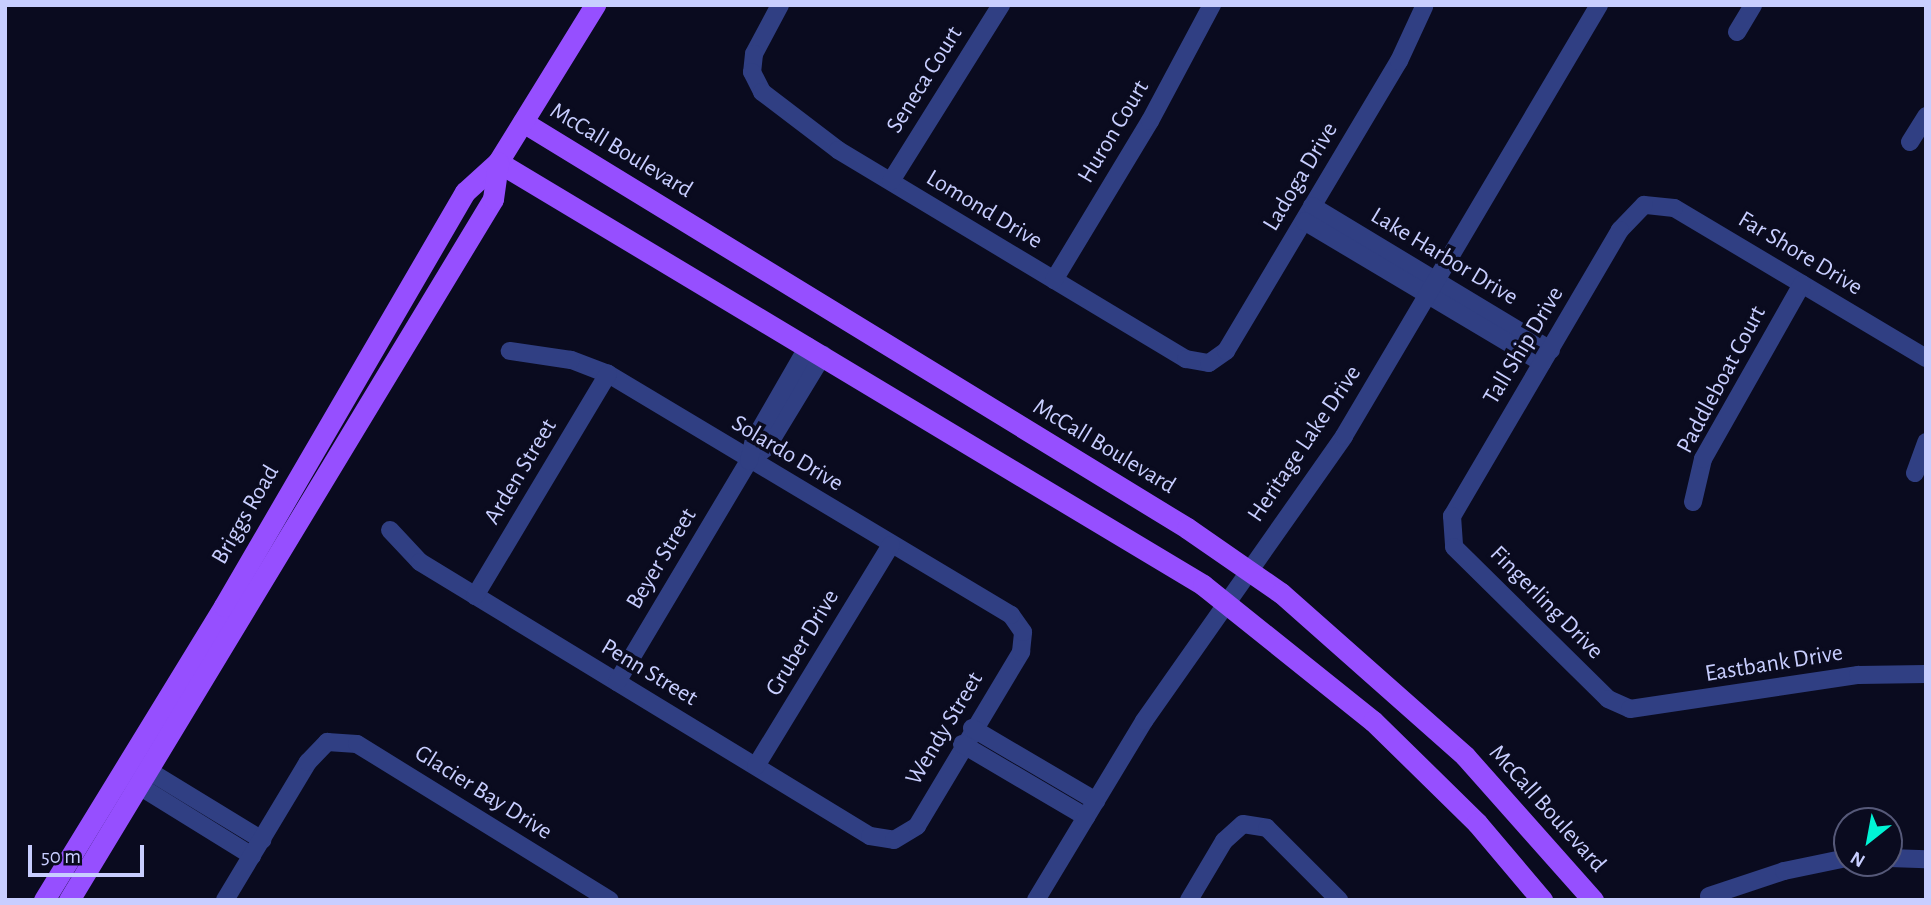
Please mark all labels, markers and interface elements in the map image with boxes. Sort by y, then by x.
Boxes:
street label: Seneca Court [881,21,969,139]
street label: Huron Court [1072,75,1156,189]
street label: McCall Boulevard [544,97,698,205]
street label: Ladoga Drive [1257,117,1345,237]
street label: Lomond Drive [921,164,1047,256]
street label: Lake Harbor Drive [1365,202,1523,312]
street label: Far Shore Drive [1733,206,1867,302]
street label: Tall Ship Drive [1478,282,1570,410]
street label: Paddleboat Court [1671,301,1773,459]
street label: Heritage Lake Drive [1242,360,1368,528]
street label: McCall Boulevard [1027,393,1181,501]
street label: Solardo Drive [726,409,848,499]
street label: Arden Street [478,414,564,530]
street label: Briggs Road [206,460,286,570]
street label: Beyer Street [621,503,703,615]
street label: Fingerling Drive [1483,540,1609,666]
street label: Gruber Drive [760,585,846,701]
street label: Penn Street [596,633,702,713]
street label: Eastbank Drive [1703,639,1845,689]
street label: Wendy Street [900,667,990,791]
street label: Glacier Bay Drive [409,739,557,847]
street label: McCall Boulevard [1482,739,1612,879]
north arrow [1833,807,1903,877]
scale bar [32,832,147,876]
text: 50 m [41,846,81,867]
text: N [1847,847,1869,870]

